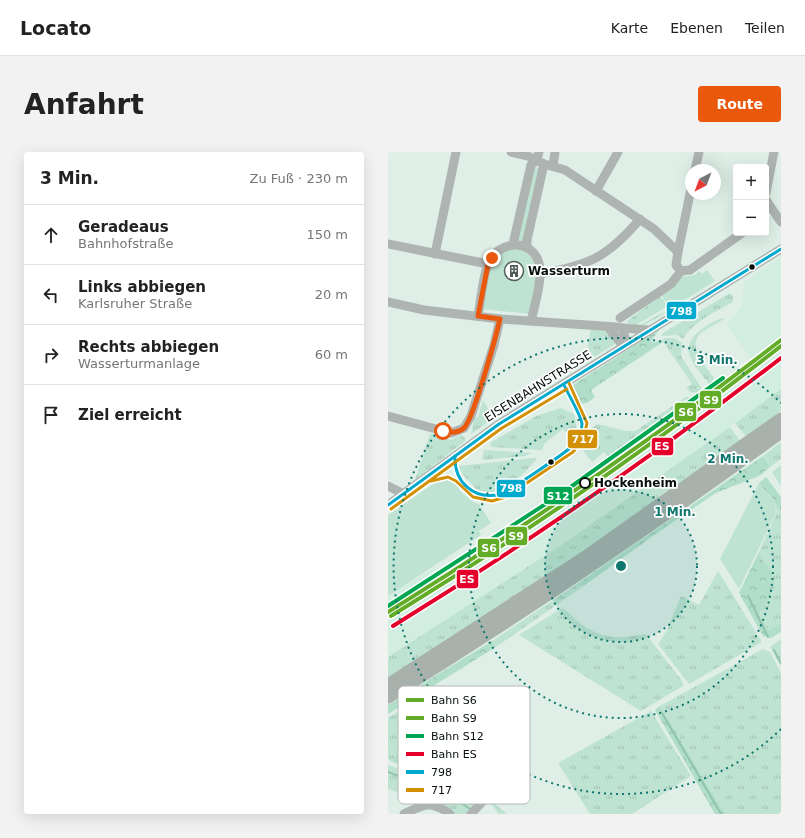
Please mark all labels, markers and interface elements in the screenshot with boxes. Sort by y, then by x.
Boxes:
text: Locato [20,17,91,39]
text: Karte [611,20,648,36]
text: Ebenen [670,20,723,36]
text: Teilen [745,20,785,36]
button: Route [698,86,781,122]
text: Anfahrt [24,88,144,121]
north arrow [685,164,721,200]
map controls [733,164,769,236]
button: + [733,164,769,200]
text: 3 Min. [40,168,99,188]
text: Zu Fuß · 230 m [250,171,348,186]
button: − [733,200,769,236]
text: Geradeaus [78,218,169,236]
icon: ahead [40,224,62,246]
text: 150 m [306,227,348,242]
text: Bahnhofstraße [78,236,174,251]
route end [483,249,501,267]
building icon: Wasserturm [503,260,525,282]
unlabelled marker [747,262,757,272]
place label: Wasserturm [528,264,610,278]
text: Links abbiegen [78,278,206,296]
icon: left [40,284,62,306]
text: 20 m [315,287,348,302]
text: Karlsruher Straße [78,296,192,311]
line badge: 798 [666,301,697,320]
text: 798 [670,305,692,318]
text: Rechts abbiegen [78,338,219,356]
icon: right [40,344,62,366]
text: 60 m [315,347,348,362]
street label: EISENBAHNSTRASSE [482,347,594,425]
text: 3 Min. [696,353,738,367]
text: Wasserturmanlage [78,356,200,371]
line badge: S9 [699,390,722,409]
text: S9 [703,394,719,407]
line badge: S6 [674,402,697,422]
icon: arrive [40,404,62,426]
text: Ziel erreicht [78,406,182,424]
text: S6 [678,406,694,419]
route start [434,422,452,440]
line badge: 717 [567,429,598,449]
text: 717 [572,433,594,446]
line badge: ES [651,437,674,456]
text: ES [654,440,670,453]
text: 2 Min. [707,452,749,466]
unlabelled marker [546,457,556,467]
place label: Hockenheim [594,476,677,490]
marker: Hockenheim [579,477,591,489]
line badge: 798 [496,479,526,498]
text: 798 [500,482,522,495]
line badge: S12 [543,486,573,505]
text: S12 [546,490,570,503]
text: 1 Min. [654,505,696,519]
line badge: S9 [505,526,528,546]
text: S9 [508,530,524,543]
line badge: S6 [477,538,500,558]
text: S6 [481,542,497,555]
centre of rings [614,559,628,573]
line badge: ES [456,569,479,589]
text: ES [459,573,475,586]
legend [398,686,530,804]
text: Bahn S6 [431,694,477,707]
text: Bahn S9 [431,712,477,725]
text: Bahn S12 [431,730,484,743]
text: Bahn ES [431,748,477,761]
text: 798 [431,766,452,779]
text: 717 [431,784,452,797]

